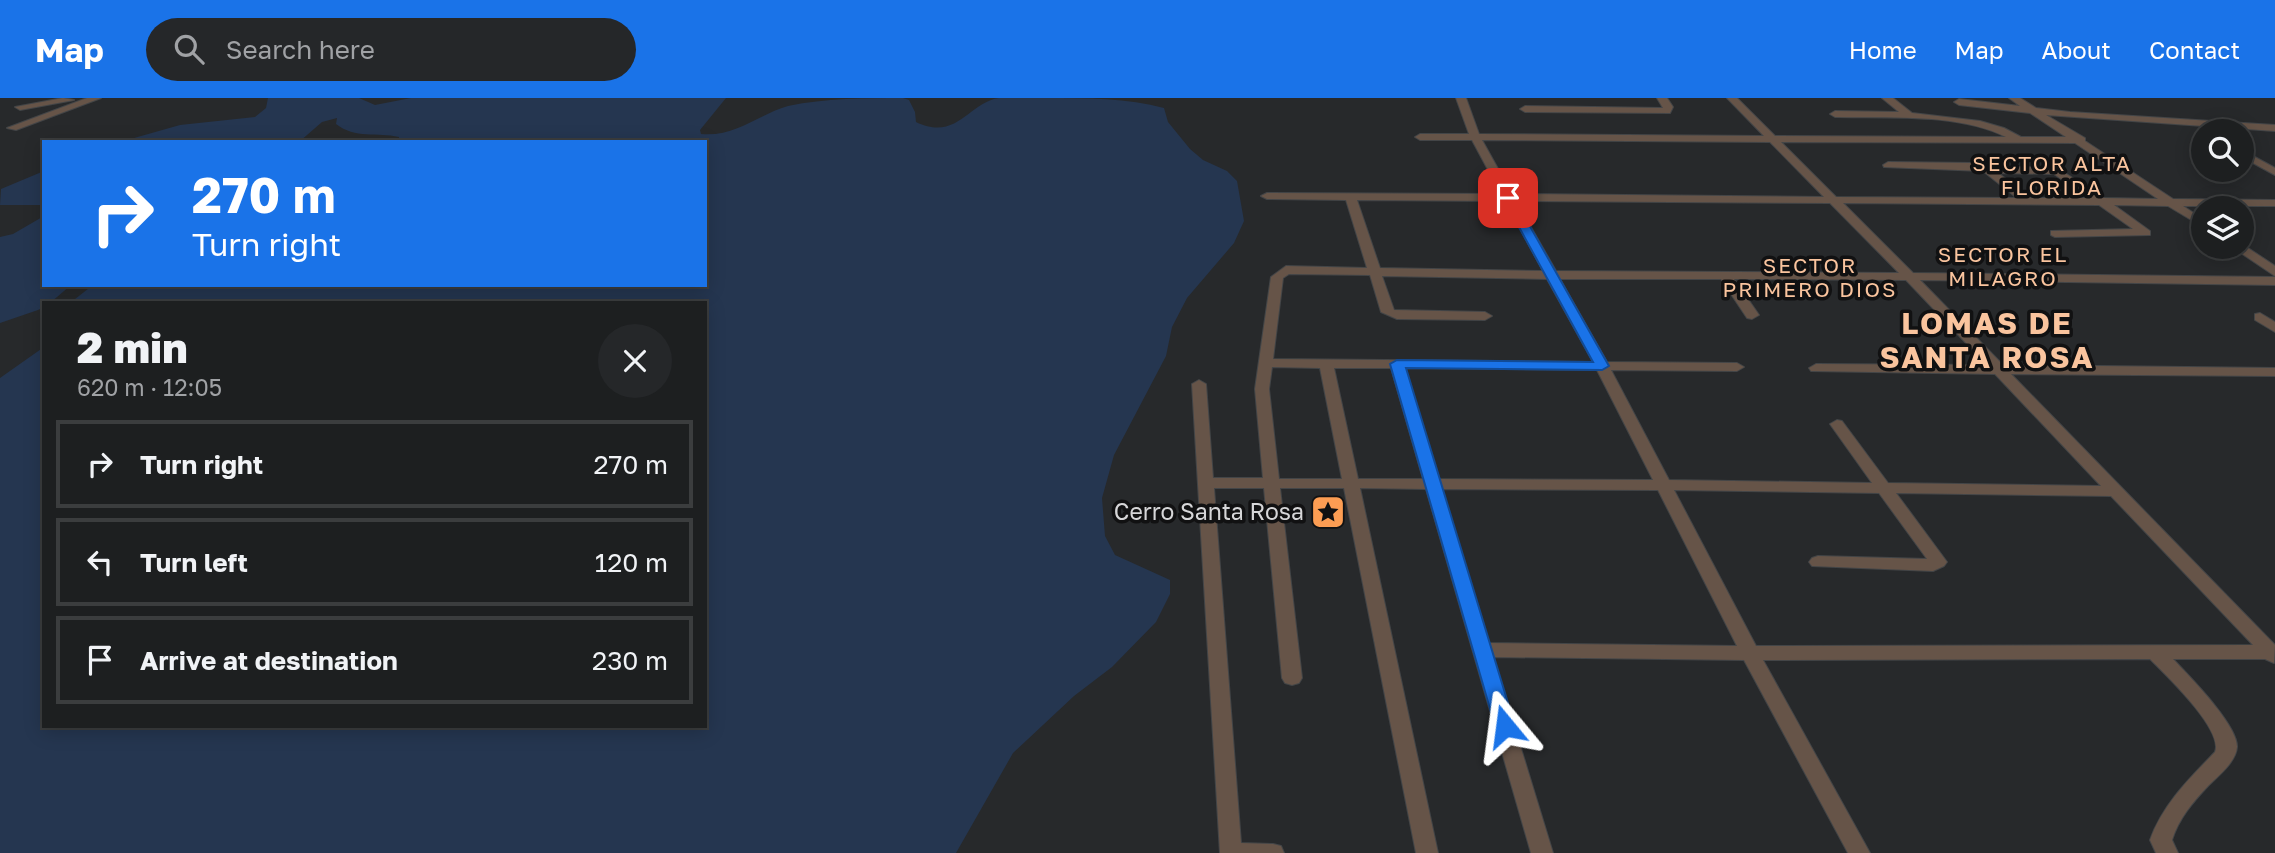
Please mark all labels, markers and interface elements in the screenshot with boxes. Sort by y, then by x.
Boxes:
search box [146,18,636,81]
text: Map [35,30,104,69]
icon: search [170,30,208,68]
text: Search here [226,34,375,65]
text: Home [1849,35,1917,64]
text: Map [1955,35,2004,64]
text: About [2042,35,2111,64]
text: Contact [2149,35,2240,64]
map controls [2191,119,2254,259]
button: search [2191,119,2254,182]
district label: SECTOR ALTA FLORIDA [1972,150,2132,200]
text: 270 m [192,165,336,224]
icon: right [77,168,168,259]
pin [1478,168,1538,228]
icon: arrive [1489,179,1527,217]
button: layers [2191,196,2254,259]
text: Turn right [192,225,341,263]
district label: SECTOR EL MILAGRO [1938,241,2068,291]
district label: SECTOR PRIMERO DIOS [1723,252,1897,302]
district label: LOMAS DE SANTA ROSA [1879,305,2095,375]
text: 2 min [77,322,188,372]
button: close [598,324,672,398]
text: 620 m · 12:05 [77,373,222,401]
icon: right [81,445,119,483]
text: Turn right [140,449,263,480]
text: 270 m [594,449,668,480]
place icon: Cerro Santa Rosa [1309,493,1347,531]
place label: Cerro Santa Rosa [1114,497,1304,525]
icon: left [81,543,119,581]
text: Turn left [140,547,248,578]
text: 120 m [595,547,668,578]
icon: arrive [81,641,119,679]
text: Arrive at destination [140,645,398,676]
text: 230 m [592,645,668,676]
position arrow [1468,689,1542,763]

